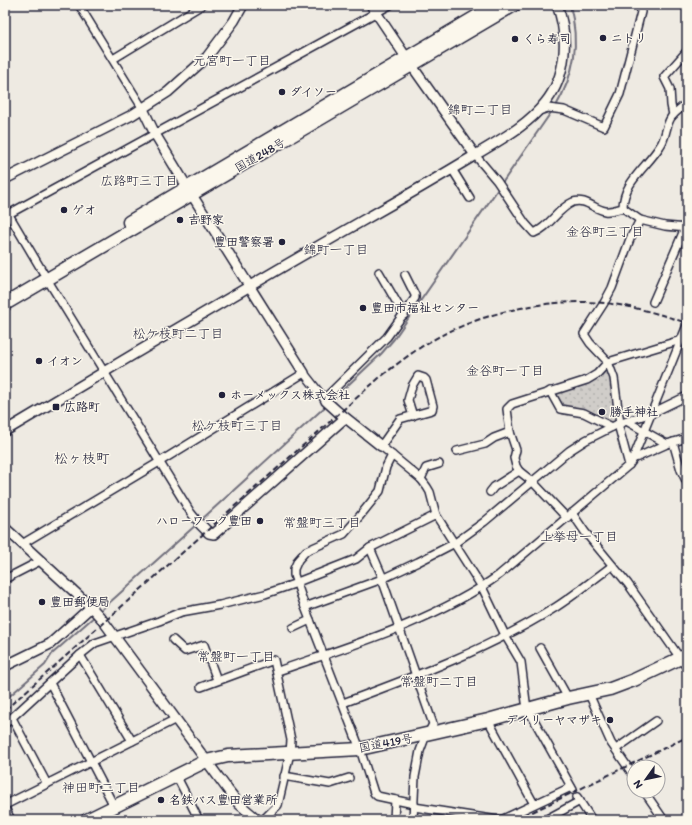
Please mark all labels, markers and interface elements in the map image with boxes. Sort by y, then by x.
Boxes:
place label: ニトリ [611,31,647,45]
place label: くら寿司 [523,32,571,46]
marker: ニトリ [598,33,608,43]
marker: くら寿司 [510,34,520,44]
district label: 元宮町一丁目 [193,53,271,68]
place label: ダイソー [290,85,337,99]
marker: ダイソー [277,87,287,97]
district label: 錦町二丁目 [447,102,513,117]
street label: 国道248号 [232,135,288,175]
district label: 広路町三丁目 [100,173,178,188]
place label: ゲオ [72,203,96,217]
marker: ゲオ [59,205,69,215]
place label: 吉野家 [188,213,224,227]
marker: 吉野家 [175,215,185,225]
district label: 金谷町三丁目 [566,224,644,239]
place label: 豊田警察署 [214,235,274,249]
marker: 豊田警察署 [277,237,287,247]
district label: 錦町一丁目 [303,242,369,257]
place label: 豊田市福祉センター [371,301,479,315]
marker: 豊田市福祉センター [358,303,368,313]
district label: 松ケ枝町二丁目 [132,326,224,341]
place label: イオン [47,354,83,368]
marker: イオン [34,356,44,366]
district label: 金谷町一丁目 [466,363,544,378]
place label: ホーメックス株式会社 [230,388,350,402]
marker: ホーメックス株式会社 [217,390,227,400]
place label: 広路町 [64,400,100,414]
marker: 広路町 [51,402,61,412]
place label: 勝手神社 [610,405,658,419]
marker: 勝手神社 [597,407,607,417]
district label: 松ケ枝町三丁目 [191,418,283,433]
district label: 松ヶ枝町 [54,450,110,467]
place label: ハローワーク豊田 [156,514,252,528]
district label: 常盤町三丁目 [283,515,361,530]
marker: ハローワーク豊田 [255,516,265,526]
district label: 上挙母一丁目 [540,529,618,544]
place label: 豊田郵便局 [50,595,110,609]
marker: 豊田郵便局 [37,597,47,607]
district label: 常盤町一丁目 [197,649,275,664]
district label: 常盤町二丁目 [400,674,478,689]
place label: デイリーヤマザキ [506,713,602,727]
marker: デイリーヤマザキ [605,715,615,725]
street label: 国道419号 [358,731,414,755]
north arrow [626,759,666,799]
text: N [631,778,646,791]
district label: 神田町二丁目 [62,780,140,795]
place label: 名鉄バス豊田営業所 [169,793,278,807]
marker: 名鉄バス豊田営業所 [156,795,166,805]

